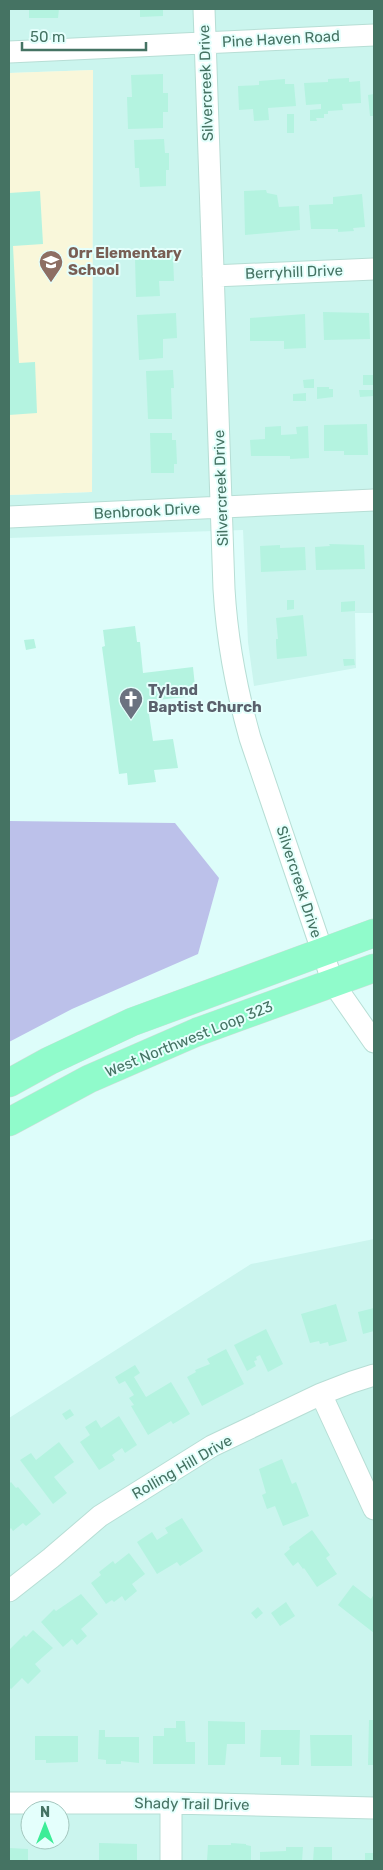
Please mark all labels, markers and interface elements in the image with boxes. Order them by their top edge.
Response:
scale bar [22,20,146,52]
street label: Silvercreek Drive [195,24,217,142]
street label: Pine Haven Road [222,27,340,51]
text: 50 m [30,28,65,46]
place label: Orr Elementary School [68,244,182,279]
school or university icon: Orr Elementary School [38,249,64,283]
street label: Berryhill Drive [245,261,343,283]
street label: Silvercreek Drive [210,429,232,547]
street label: Benbrook Drive [93,499,201,523]
place label: Tyland Baptist Church [148,681,262,716]
church icon: Tyland Baptist Church [118,686,144,720]
street label: Silvercreek Drive [272,824,326,940]
street label: West Northwest Loop 323 [103,997,275,1081]
street label: Rolling Hill Drive [129,1431,235,1503]
street label: Shady Trail Drive [134,1794,250,1814]
north arrow [20,1800,70,1850]
text: N [40,1804,50,1821]

